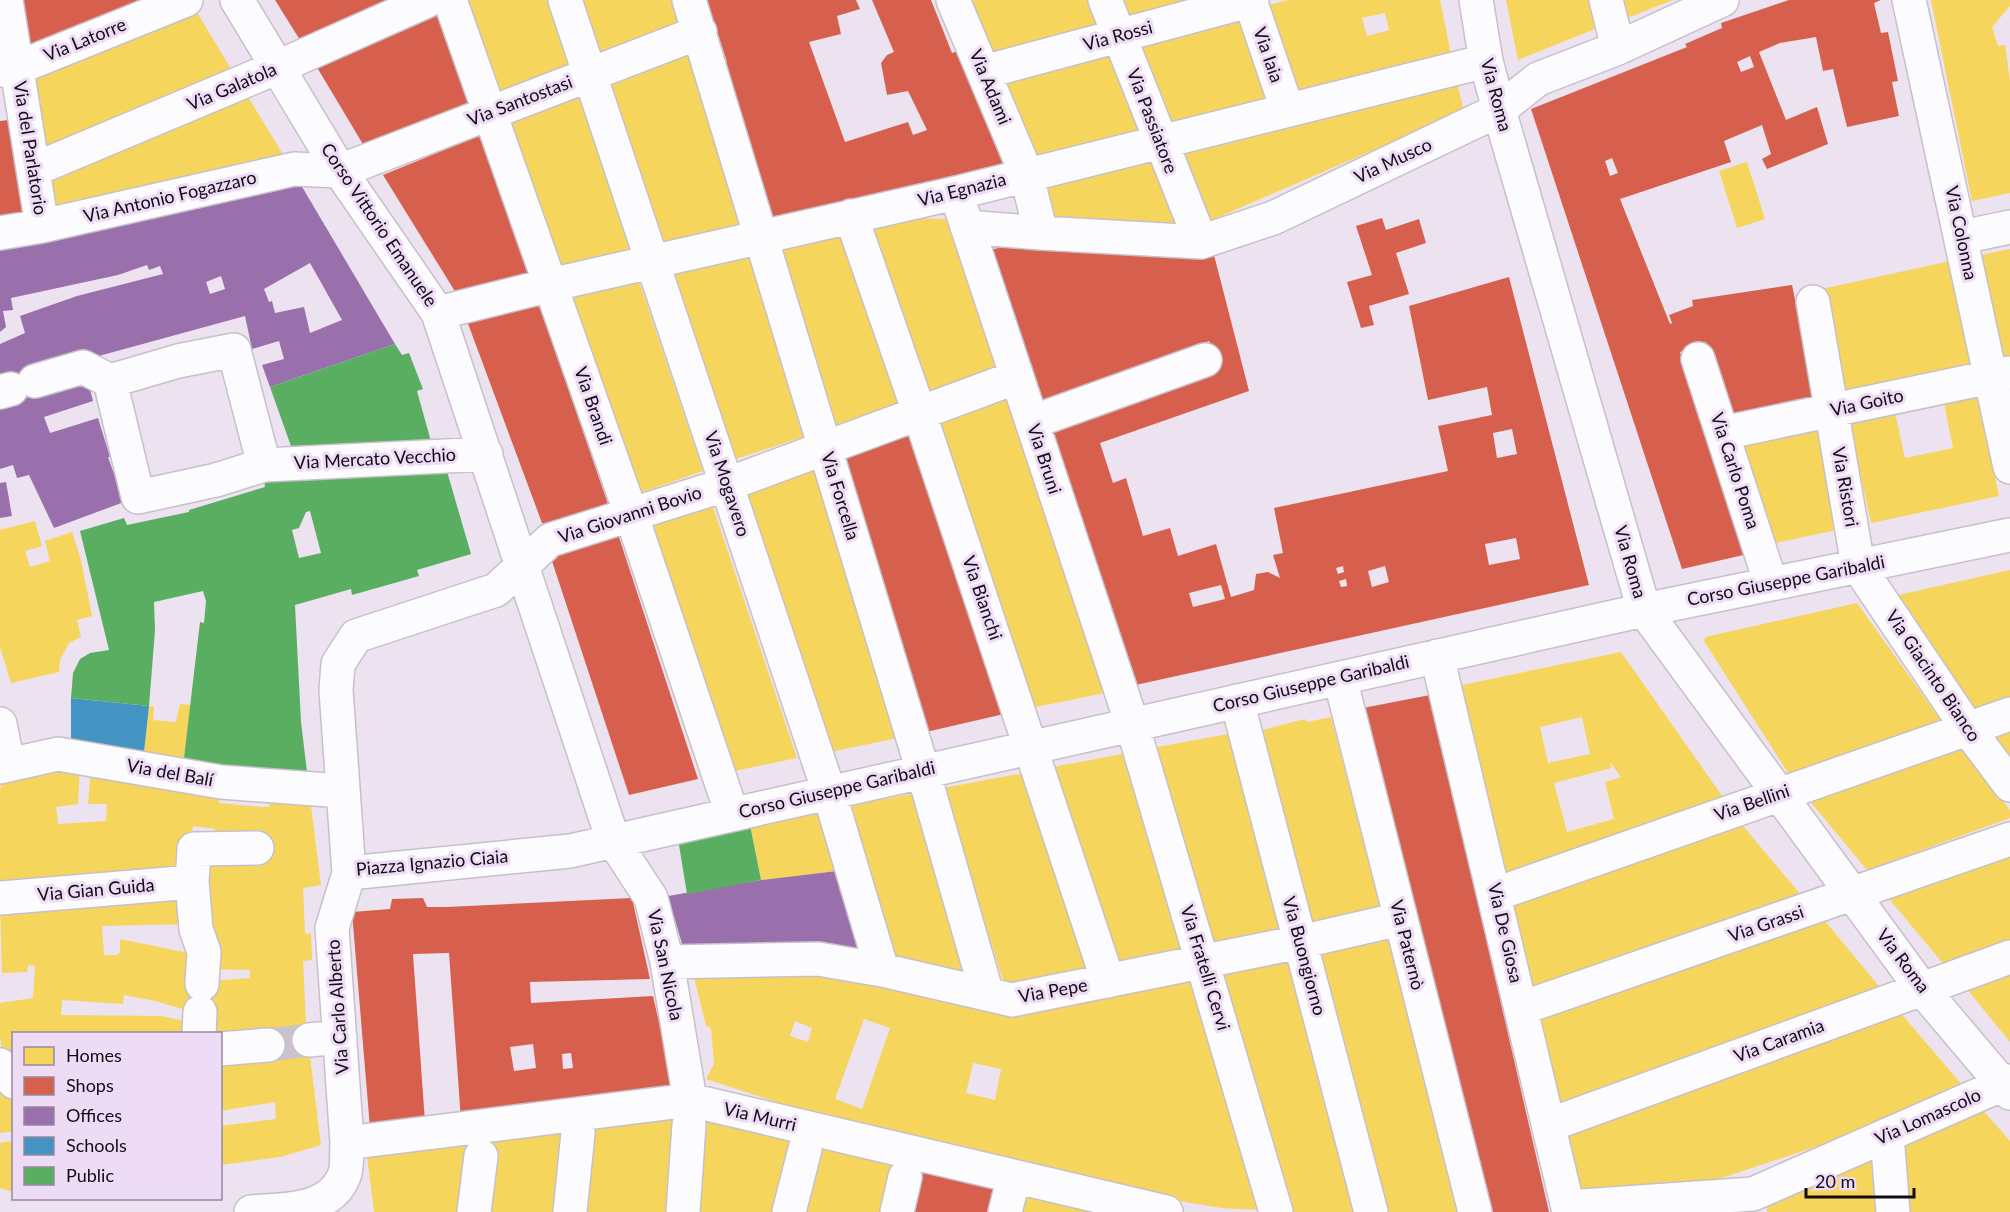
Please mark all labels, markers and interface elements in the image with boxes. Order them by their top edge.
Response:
street label: Via Latorre [40,13,129,66]
street label: Via Rossi [1081,15,1155,55]
street label: Via Iaia [1249,24,1289,85]
street label: Via Adami [965,46,1017,128]
street label: Via Roma [1477,56,1517,134]
street label: Via Galatola [184,57,280,115]
street label: Via Passiatore [1123,65,1183,176]
street label: Via Santostasi [464,70,575,130]
street label: Via del Parlatorio [10,79,52,216]
street label: Via Musco [1350,133,1435,188]
street label: Corso Vittorio Emanuele [317,139,443,310]
street label: Via Antonio Fogazzaro [81,165,258,227]
street label: Via Egnazia [915,167,1008,211]
street label: Via Colonna [1941,184,1983,282]
street label: Via Brandi [570,364,618,448]
street label: Via Goito [1828,384,1905,421]
street label: Via Carlo Poma [1707,410,1765,532]
street label: Via Bruni [1023,421,1067,497]
street label: Via Mogavero [701,428,755,539]
street label: Via Mercato Vecchio [293,443,456,473]
street label: Via Ristori [1828,445,1864,529]
street label: Via Forcella [817,449,865,543]
street label: Via Giovanni Bovio [555,480,704,548]
street label: Via Roma [1610,523,1652,601]
street label: Corso Giuseppe Garibaldi [1685,550,1886,610]
street label: Via Bianchi [958,553,1008,643]
street label: Via Giacinto Bianco [1882,606,1986,745]
street label: Corso Giuseppe Garibaldi [1210,650,1411,716]
street label: Via del Balí [125,754,216,791]
street label: Corso Giuseppe Garibaldi [736,756,937,822]
street label: Via Bellini [1711,779,1792,825]
street label: Piazza Ignazio Ciaia [355,844,509,880]
street label: Via Gian Guida [36,873,155,905]
street label: Via De Giosa [1484,881,1528,985]
street label: Via Buongiorno [1278,894,1331,1018]
street label: Via Paternò [1386,897,1430,992]
street label: Via Grassi [1725,900,1806,946]
street label: Via Fratelli Cervi [1176,903,1235,1033]
street label: Via San Nicola [643,907,688,1022]
street label: Via Roma [1873,924,1935,997]
street label: Via Carlo Alberto [321,939,353,1075]
street label: Via Pepe [1017,973,1089,1007]
street label: Via Caramia [1731,1014,1827,1067]
legend [12,1032,222,1200]
text: Homes [66,1044,122,1066]
text: Shops [66,1074,114,1096]
street label: Via Lomascolo [1871,1083,1984,1149]
street label: Via Murri [722,1097,799,1135]
text: Offices [66,1104,122,1126]
text: Schools [66,1134,127,1156]
scale bar [1806,1161,1914,1199]
text: Public [66,1164,114,1186]
text: 20 m [1815,1170,1855,1192]

